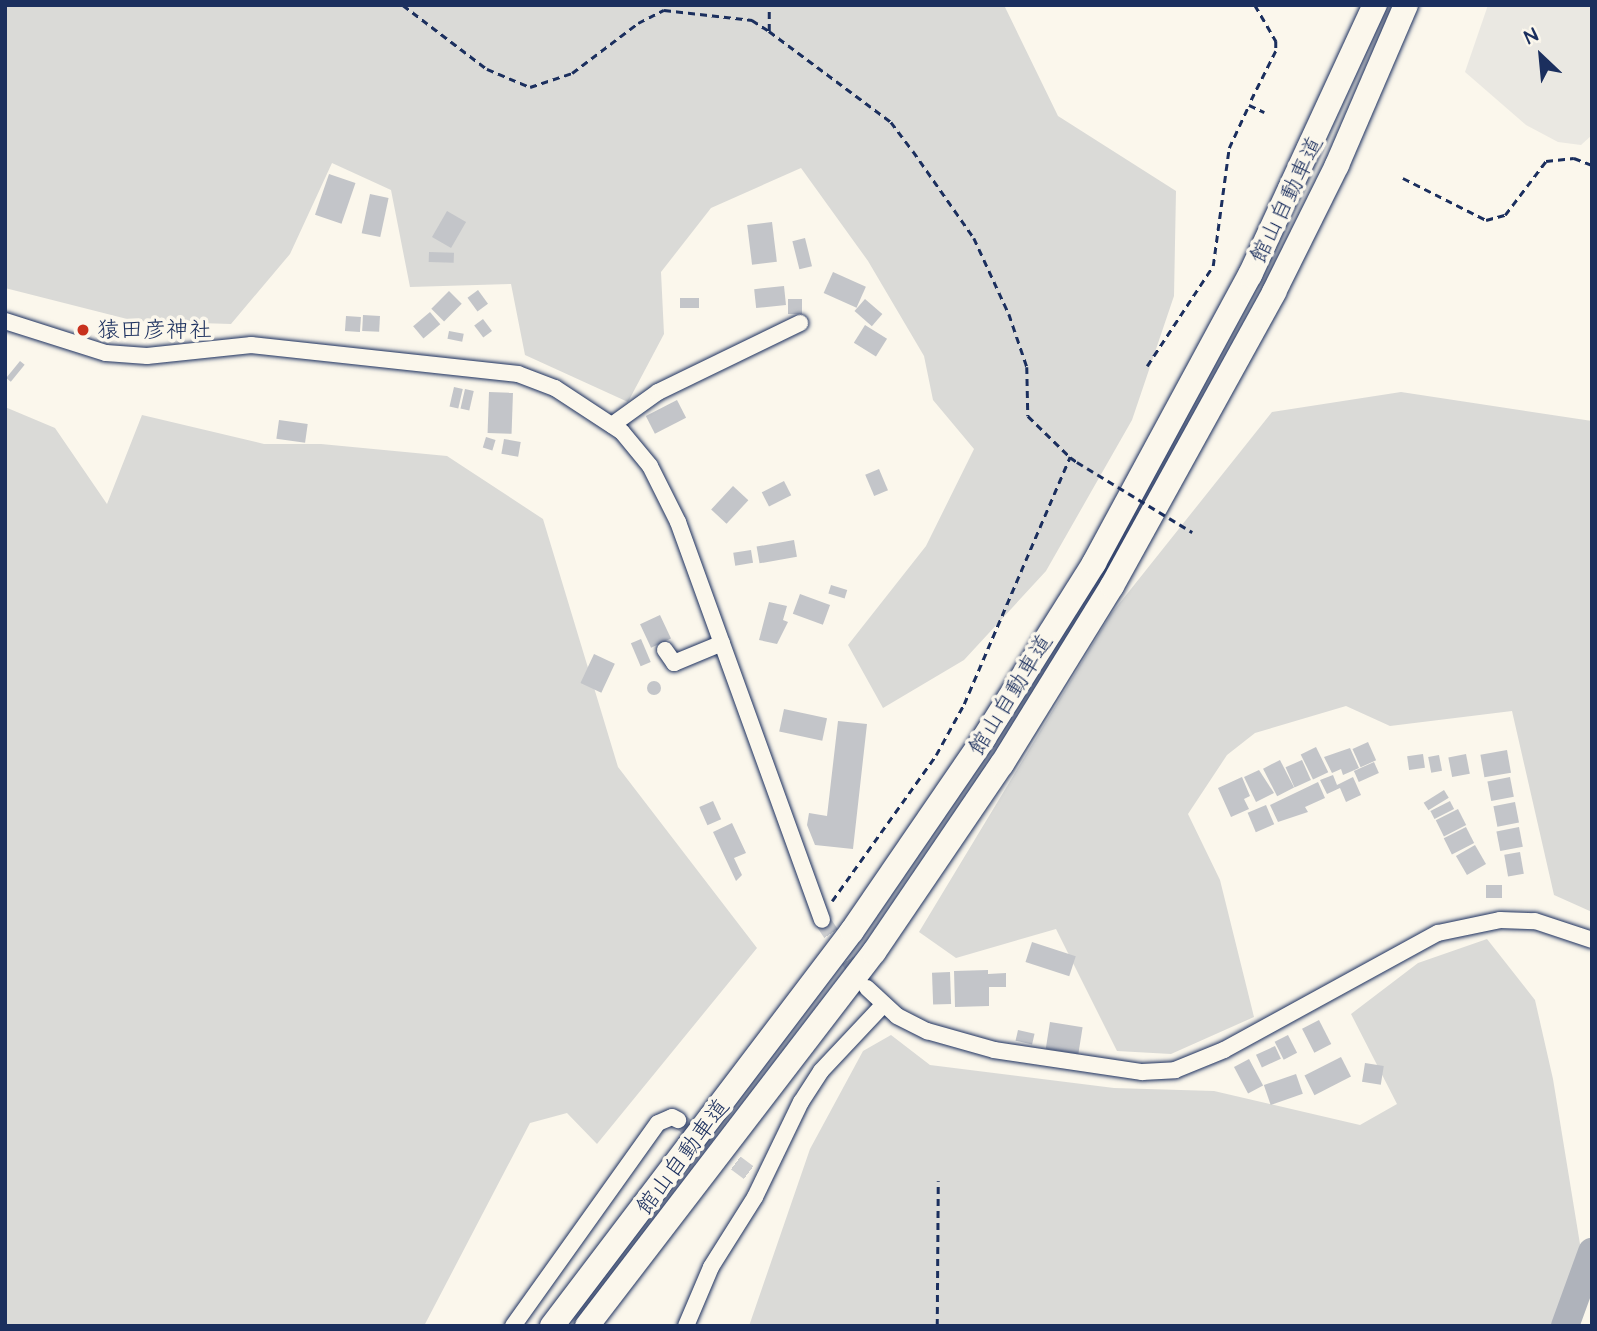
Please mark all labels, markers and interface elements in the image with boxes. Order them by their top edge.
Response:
north arrow [1506,21,1576,91]
text: N [1520,22,1543,51]
street label: 館山自動車道 [1244,132,1330,268]
place label: 猿田彦神社 [97,316,212,344]
marker: 猿田彦神社 [75,322,91,338]
street label: 館山自動車道 [963,629,1059,761]
street label: 館山自動車道 [630,1094,736,1220]

